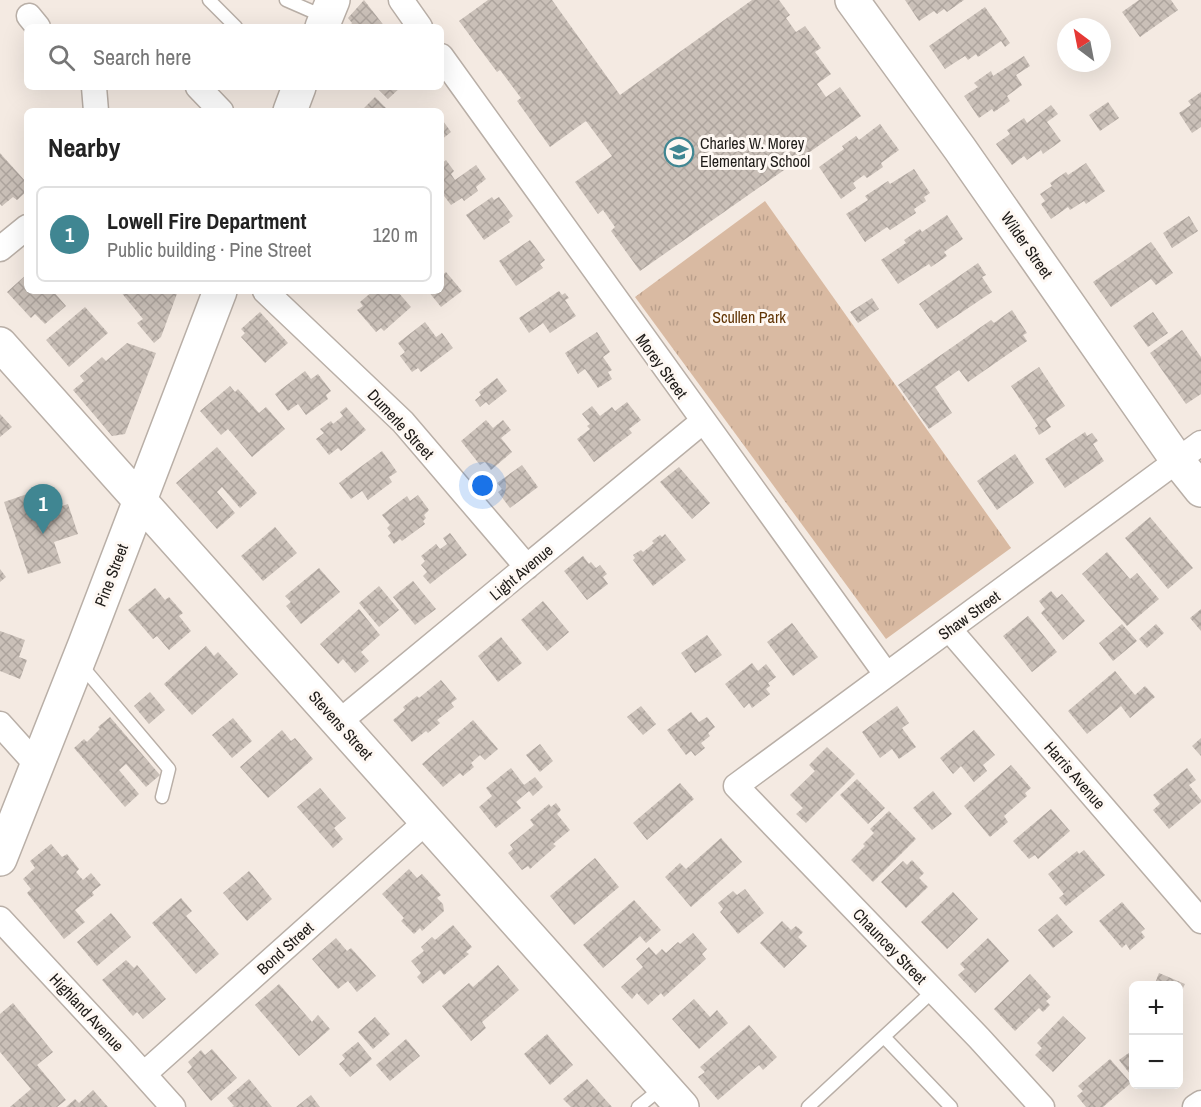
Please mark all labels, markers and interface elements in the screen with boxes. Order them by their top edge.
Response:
north arrow [1057,18,1111,72]
search box [24,24,444,90]
icon: search [45,41,78,74]
text: Search here [93,42,191,72]
text: Nearby [48,130,120,165]
place label: Charles W. Morey Elementary School [700,132,810,172]
school or university icon: Charles W. Morey Elementary School [663,136,695,168]
text: Lowell Fire Department [107,206,307,236]
street label: Wilder Street [996,207,1058,283]
text: 1 [65,221,74,248]
text: 120 m [372,221,418,248]
text: Public building · Pine Street [107,236,311,263]
park label: Scullen Park [712,306,786,328]
street label: Morey Street [631,329,693,403]
street label: Dumerle Street [363,384,439,464]
your location [468,471,497,500]
pin: 1 [24,484,63,534]
street label: Light Avenue [485,539,557,605]
street label: Pine Street [89,540,133,610]
street label: Shaw Street [934,585,1005,645]
street label: Stevens Street [304,686,378,765]
street label: Harris Avenue [1039,736,1111,814]
street label: Chauncey Street [848,903,932,989]
street label: Bond Street [252,916,318,979]
street label: Highland Avenue [45,968,129,1056]
map controls [1129,981,1183,1089]
button: + [1129,981,1183,1035]
button: − [1129,1035,1183,1089]

